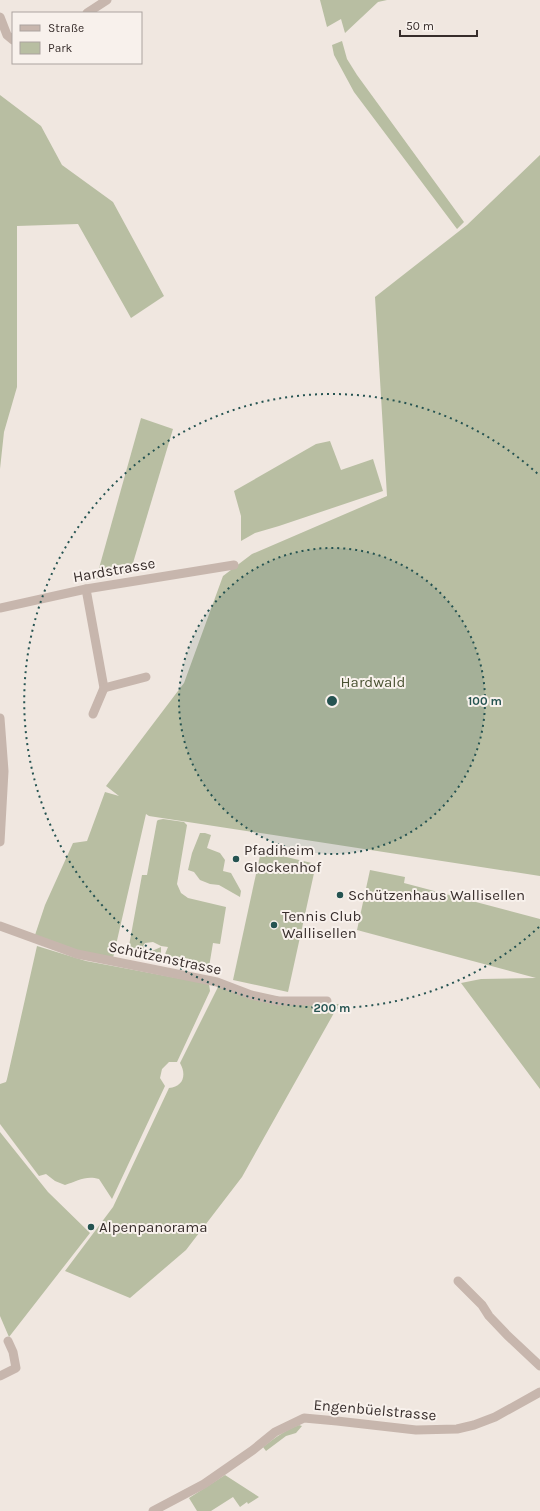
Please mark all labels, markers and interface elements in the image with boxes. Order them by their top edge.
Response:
legend [12,12,142,64]
scale bar [400,12,477,38]
text: 50 m [406,19,434,33]
text: Straße [48,21,84,35]
text: Park [48,41,73,55]
street label: Hardstrasse [71,554,157,586]
park label: Hardwald [341,673,405,691]
centre of rings [325,694,339,708]
text: 100 m [468,694,502,708]
place label: Pfadiheim Glockenhof [244,841,322,876]
marker: Pfadiheim Glockenhof [231,854,241,864]
place label: Schützenhaus Wallisellen [348,886,525,904]
marker: Schützenhaus Wallisellen [335,890,345,900]
place label: Tennis Club Wallisellen [282,907,361,942]
marker: Tennis Club Wallisellen [269,920,279,930]
street label: Schützenstrasse [107,937,223,979]
text: 200 m [314,1001,350,1015]
place label: Alpenpanorama [99,1218,208,1236]
marker: Alpenpanorama [86,1222,96,1232]
street label: Engenbüelstrasse [313,1396,437,1424]

